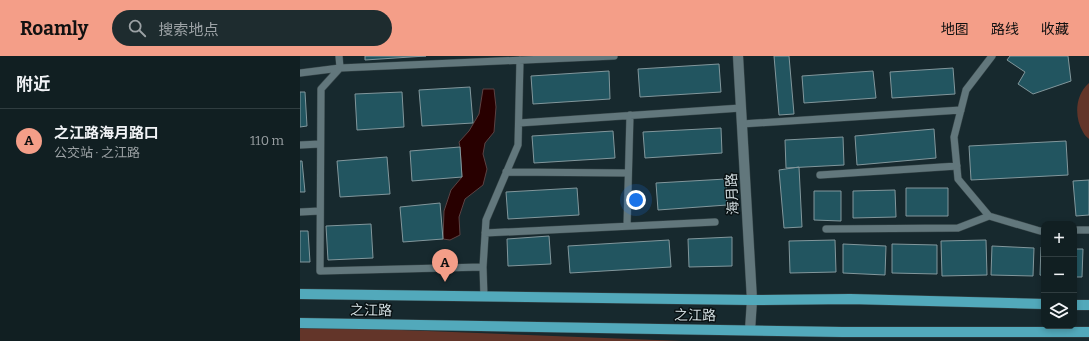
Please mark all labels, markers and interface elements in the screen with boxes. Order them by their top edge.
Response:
search box [112,10,392,46]
text: Roamly [20,17,88,40]
icon: search [126,17,148,39]
text: 搜索地点 [158,21,218,39]
text: 地图 [941,21,969,38]
text: 路线 [991,21,1019,38]
text: 收藏 [1041,21,1069,38]
text: 附近 [16,74,50,95]
text: 之江路海月路口 [54,124,159,142]
text: A [24,133,34,148]
text: 110 m [250,133,284,148]
text: 公交站 · 之江路 [54,145,140,160]
street label: 海月路 [723,173,742,215]
your location [626,190,646,210]
map controls [1041,221,1077,329]
button: + [1041,221,1077,257]
pin: A [432,249,458,282]
button: − [1041,257,1077,293]
button: layers [1041,293,1077,329]
street label: 之江路 [350,302,392,319]
street label: 之江路 [674,307,716,324]

